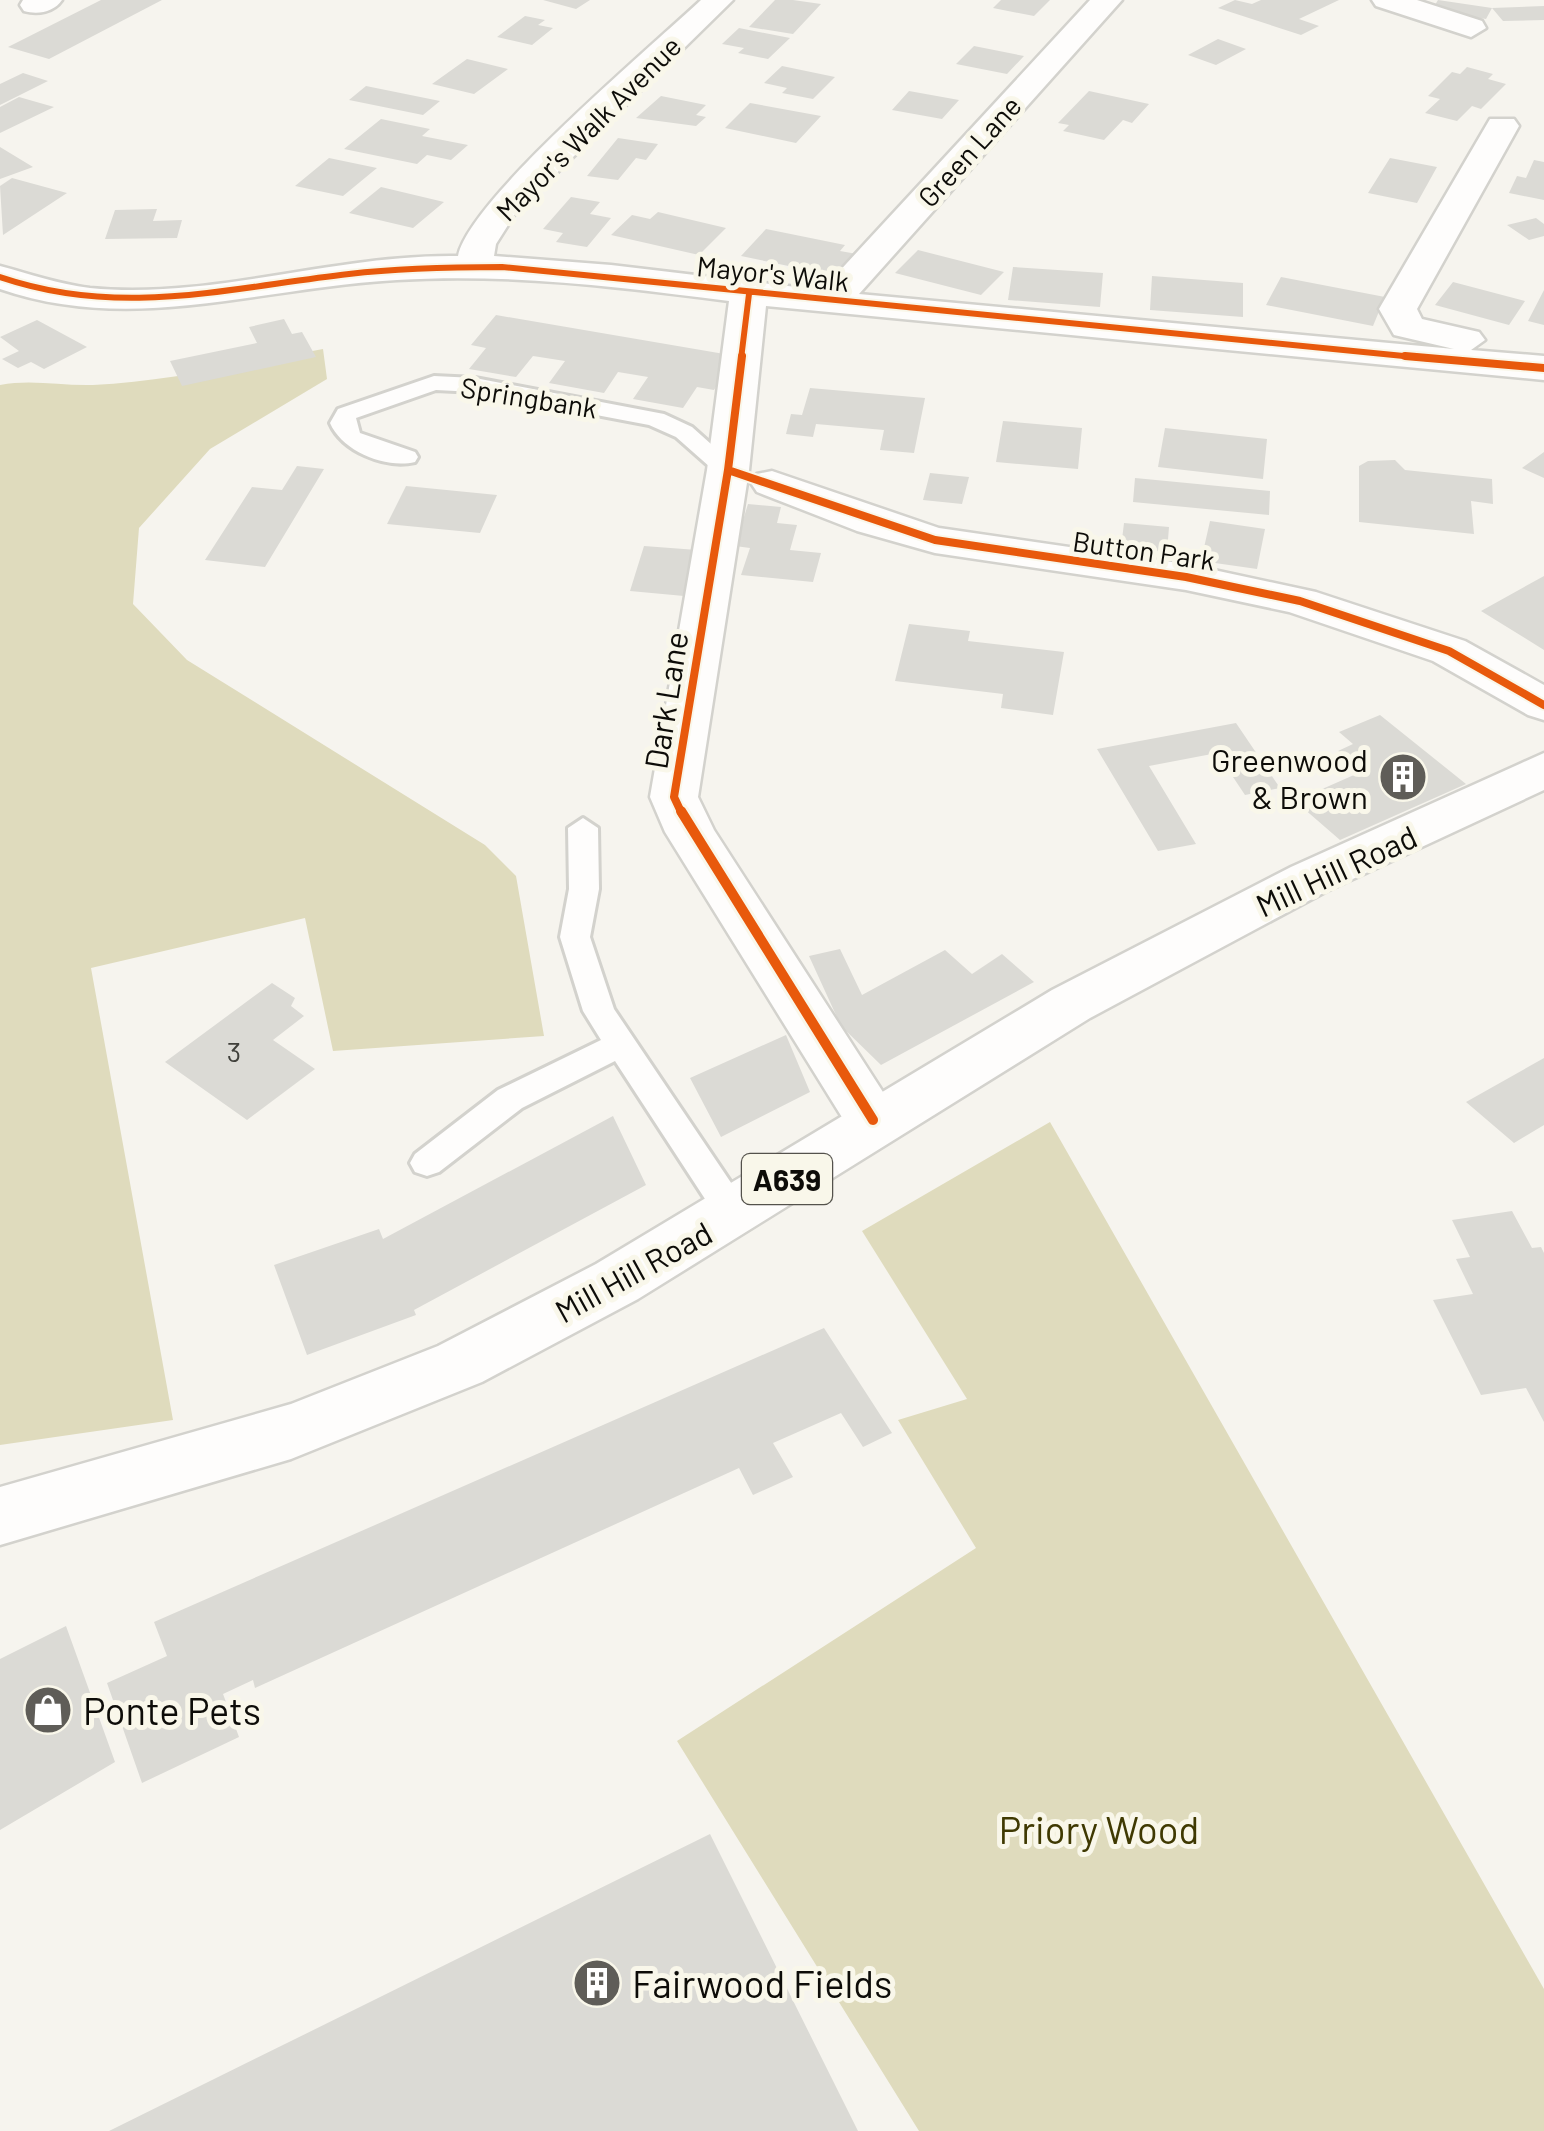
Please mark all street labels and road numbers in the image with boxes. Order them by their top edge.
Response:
street label: Mayor's Walk Avenue [488,28,688,228]
street label: Green Lane [910,88,1028,214]
street label: Mayor's Walk [695,248,851,298]
street label: Springbank [458,369,600,425]
street label: Button Park [1071,523,1217,577]
street label: Dark Lane [635,629,695,771]
street label: Mill Hill Road [1250,816,1422,924]
road number: A639 [742,1154,832,1204]
street label: Mill Hill Road [548,1212,718,1330]

